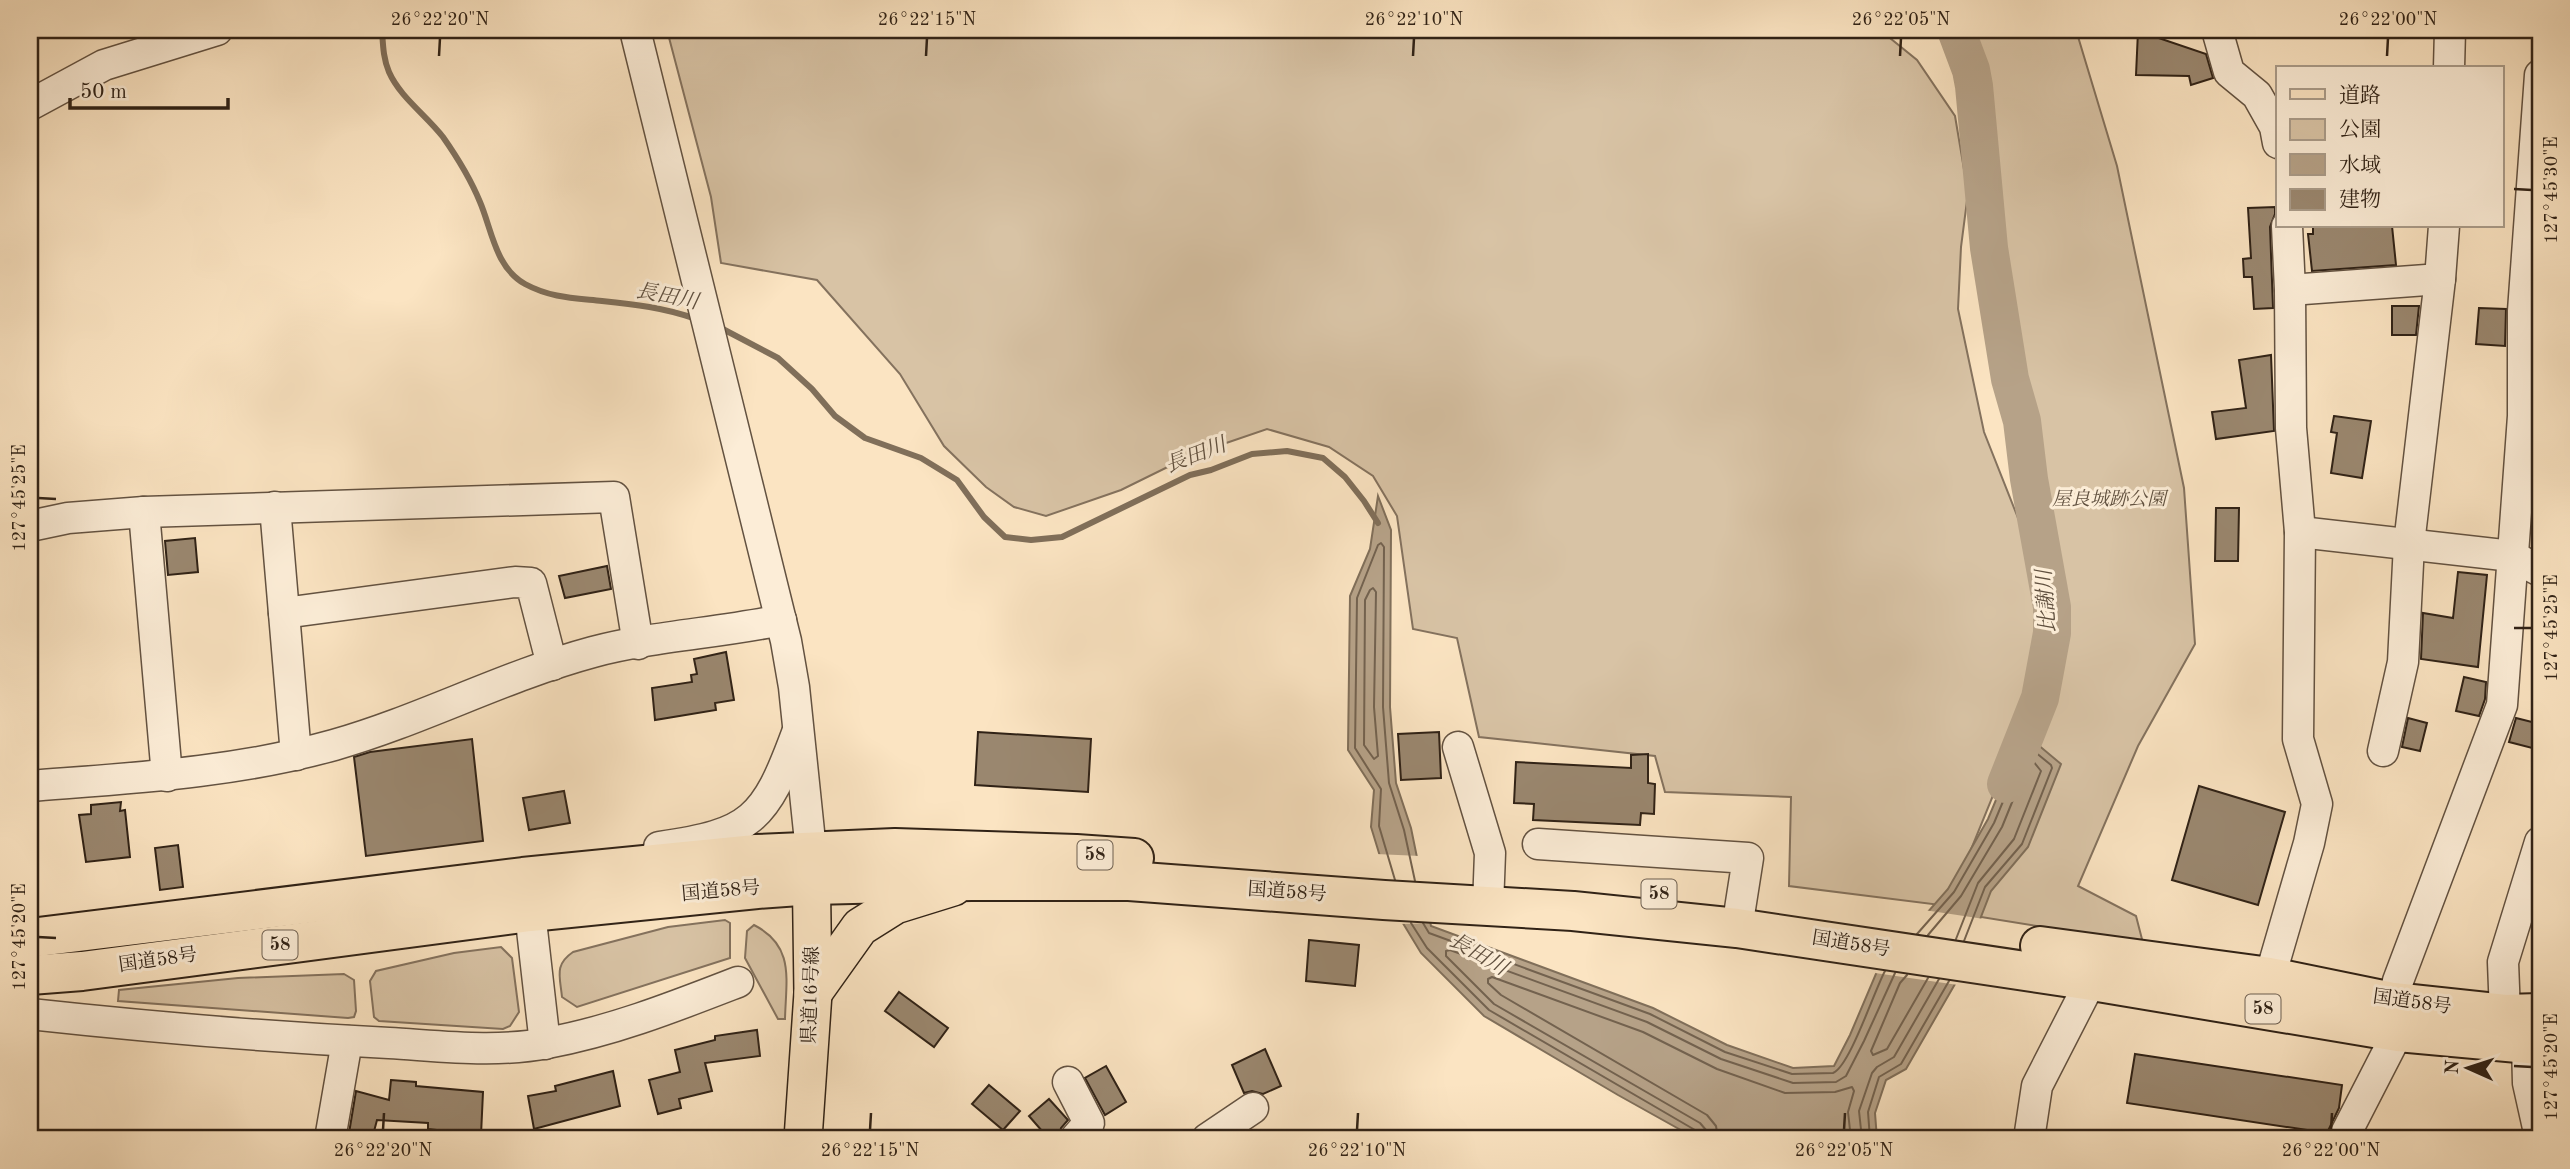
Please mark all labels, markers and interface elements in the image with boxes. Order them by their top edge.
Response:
text: 26°22'20"N [391,11,489,29]
text: 26°22'15"N [878,11,976,29]
text: 26°22'10"N [1365,11,1463,29]
text: 26°22'05"N [1852,11,1950,29]
text: 26°22'00"N [2339,11,2437,29]
scale bar [70,66,228,110]
legend [2276,66,2504,228]
text: 50 m [80,82,127,103]
text: 道路 [2339,84,2381,107]
text: 公園 [2339,118,2381,141]
text: 127°45'30"E [2543,136,2561,244]
text: 水域 [2339,154,2381,177]
text: 建物 [2339,188,2381,211]
water label: 長田川 [634,279,702,314]
water label: 長田川 [1162,432,1231,477]
text: 127°45'25"E [11,444,29,552]
park label: 屋良城跡公園 [2052,489,2169,510]
water label: 比謝川 [2032,567,2060,633]
text: 127°45'25"E [2543,574,2561,682]
road number: 58 [1078,840,1112,870]
street label: 国道58号 [681,877,761,905]
street label: 国道58号 [1247,879,1327,905]
road number: 58 [1642,880,1676,908]
text: 127°45'20"E [11,883,29,991]
street label: 国道58号 [1810,927,1892,961]
water label: 長田川 [1445,928,1513,981]
road number: 58 [262,930,298,960]
street label: 国道58号 [117,944,198,976]
street label: 県道16号線 [799,946,823,1044]
street label: 国道58号 [2372,986,2453,1018]
road number: 58 [2246,994,2280,1024]
text: 127°45'20"E [2543,1013,2561,1121]
north arrow [2434,1032,2504,1102]
text: N [2444,1059,2463,1075]
text: 26°22'20"N [334,1142,432,1160]
text: 26°22'15"N [821,1142,919,1160]
text: 26°22'10"N [1308,1142,1406,1160]
text: 26°22'05"N [1795,1142,1893,1160]
text: 26°22'00"N [2282,1142,2380,1160]

